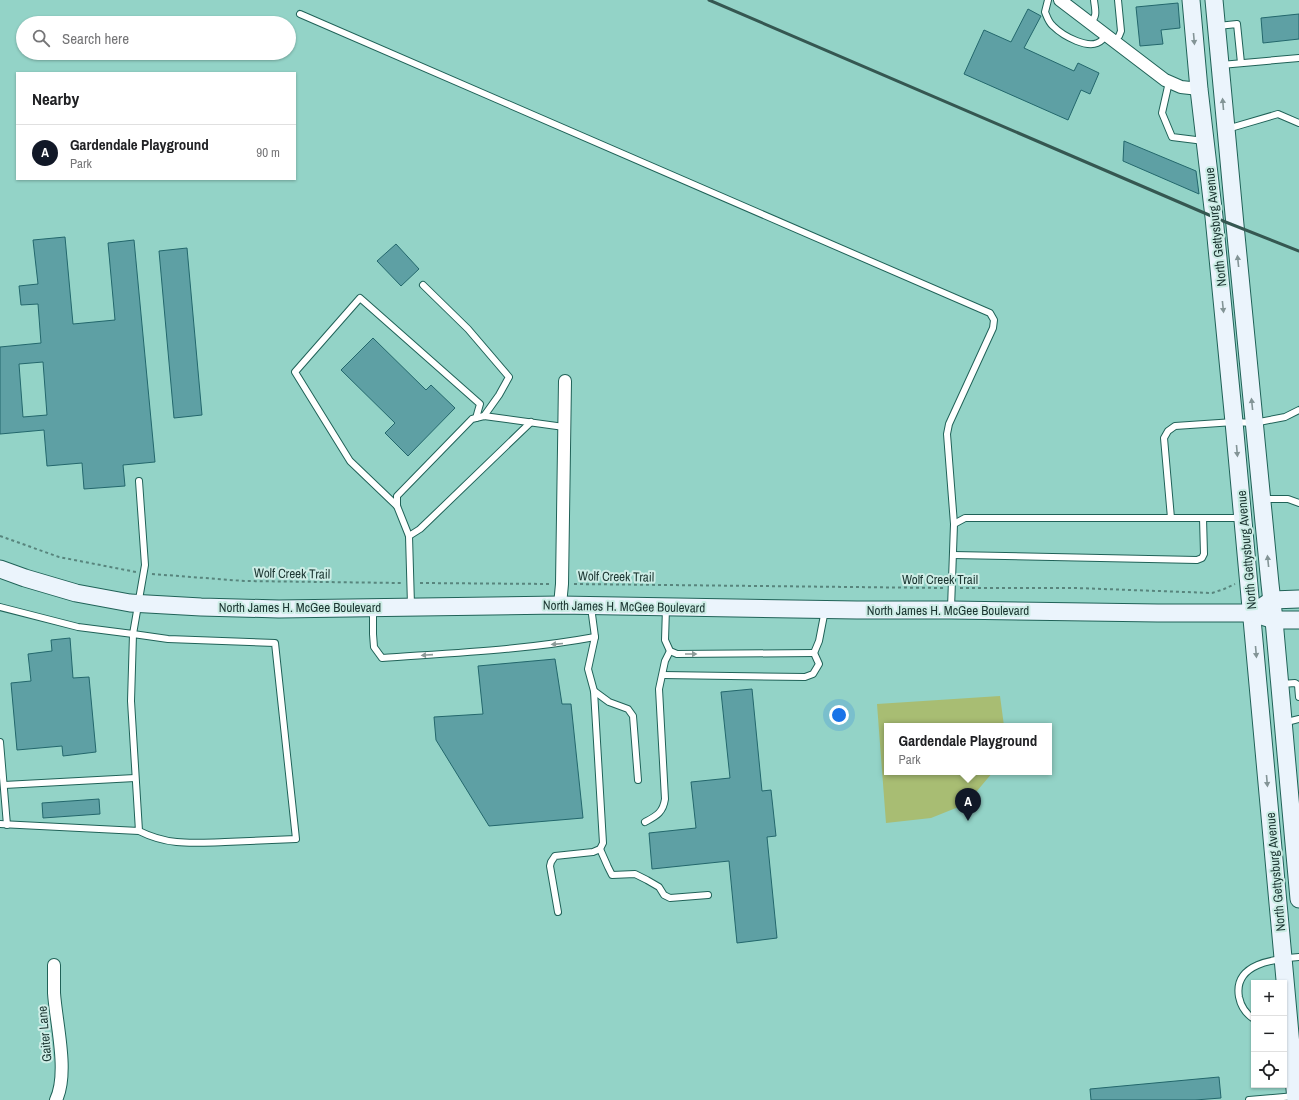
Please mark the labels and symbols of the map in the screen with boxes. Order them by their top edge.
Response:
one-way arrow [1191,33,1198,45]
one-way arrow [1220,98,1227,110]
street label: North Gettysburg Avenue [1201,167,1230,287]
one-way arrow [1235,255,1241,267]
one-way arrow [1220,301,1226,313]
one-way arrow [1249,398,1256,410]
one-way arrow [1234,445,1240,457]
street label: North Gettysburg Avenue [1233,490,1260,610]
one-way arrow [1264,555,1271,567]
street label: Wolf Creek Trail [254,564,330,583]
street label: Wolf Creek Trail [578,567,654,586]
street label: Wolf Creek Trail [902,571,978,588]
street label: North James H. McGee Boulevard [543,597,705,616]
street label: North James H. McGee Boulevard [219,599,381,616]
street label: North James H. McGee Boulevard [867,602,1029,619]
one-way arrow [551,640,563,647]
one-way arrow [1252,646,1259,658]
one-way arrow [685,650,697,657]
one-way arrow [421,652,433,659]
your location [829,705,849,725]
one-way arrow [1264,775,1270,787]
pin: A [955,788,981,821]
street label: North Gettysburg Avenue [1262,812,1289,932]
street label: Gaiter Lane [34,1005,55,1063]

